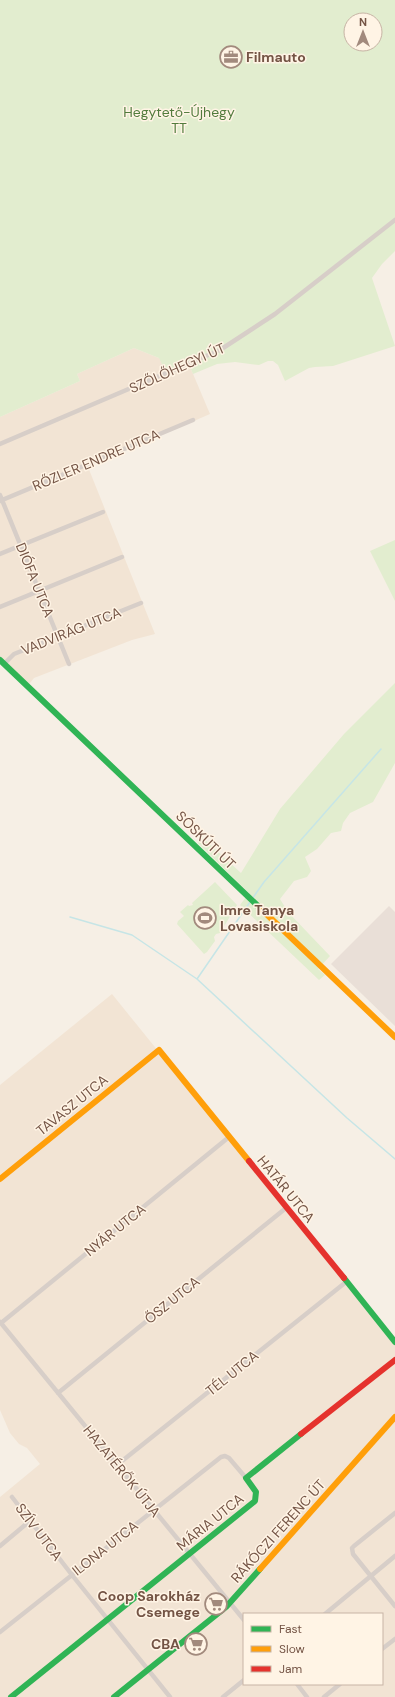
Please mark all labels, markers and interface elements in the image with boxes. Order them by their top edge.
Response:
north arrow [343,12,383,52]
text: N [359,15,367,29]
office icon: Filmauto [218,44,244,70]
place label: Filmauto [246,48,306,66]
park label: Hegytető-Újhegy TT [123,103,235,137]
street label: SZŐLŐHEGYI ÚT [126,339,228,397]
street label: RŐZLER ENDRE UTCA [30,425,162,495]
street label: DIÓFA UTCA [12,540,58,620]
street label: VADVIRÁG UTCA [18,603,124,659]
street label: SÓSKÚTI ÚT [172,807,240,873]
place label: Imre Tanya Lovasiskola [220,901,298,935]
sports icon: Imre Tanya Lovasiskola [192,905,218,931]
street label: TAVASZ UTCA [33,1071,111,1139]
street label: HATÁR UTCA [253,1152,319,1226]
street label: NYÁR UTCA [81,1200,149,1260]
street label: ŐSZ UTCA [141,1272,203,1328]
street label: TÉL UTCA [202,1346,262,1400]
street label: HAZATÉRŐK ÚTJA [79,1421,165,1521]
street label: RÁKÓCZI FERENC ÚT [227,1476,329,1586]
street label: MÁRIA UTCA [173,1489,247,1555]
street label: SZÍV UTCA [11,1500,67,1564]
street label: ILONA UTCA [68,1517,142,1579]
place label: Coop Sarokház Csemege [98,1587,200,1621]
supermarket icon: Coop Sarokház Csemege [203,1591,229,1617]
legend [243,1613,383,1685]
text: Fast [279,1621,302,1637]
supermarket icon: CBA [183,1631,209,1657]
place label: CBA [151,1635,180,1653]
text: Slow [279,1641,305,1657]
text: Jam [279,1661,302,1677]

